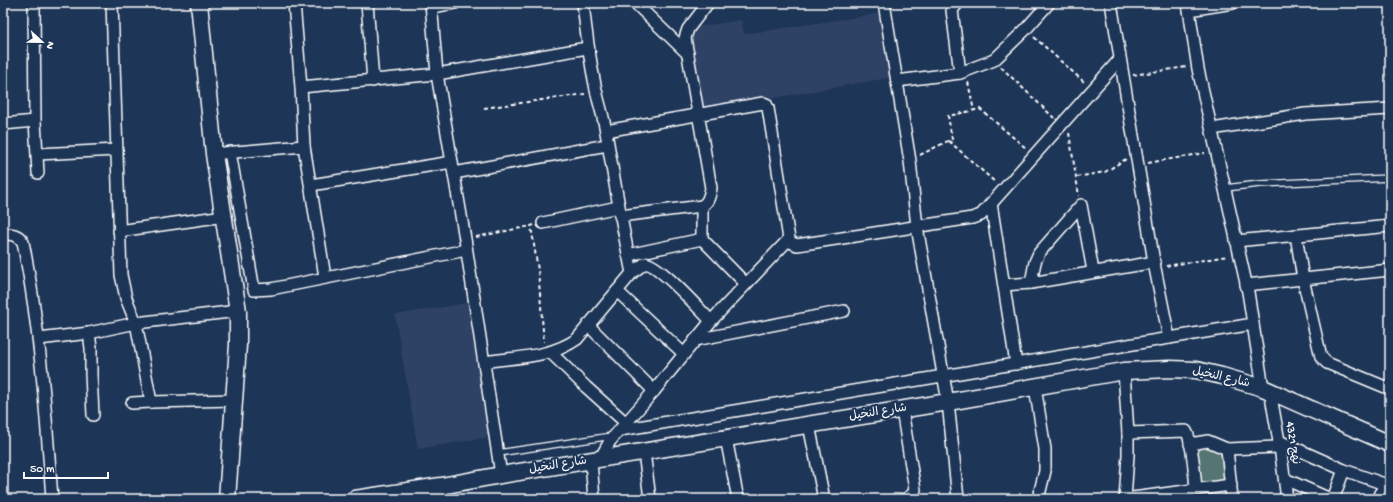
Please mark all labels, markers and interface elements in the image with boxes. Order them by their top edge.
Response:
north arrow [22,22,62,62]
text: N [43,39,56,51]
street label: شارع النخيل [1191,364,1251,391]
street label: شارع النخيل [848,401,908,424]
street label: نهج 4321 [1282,421,1302,465]
scale bar [24,454,108,480]
street label: شارع النخيل [528,454,588,477]
text: 50 m [30,463,55,477]

